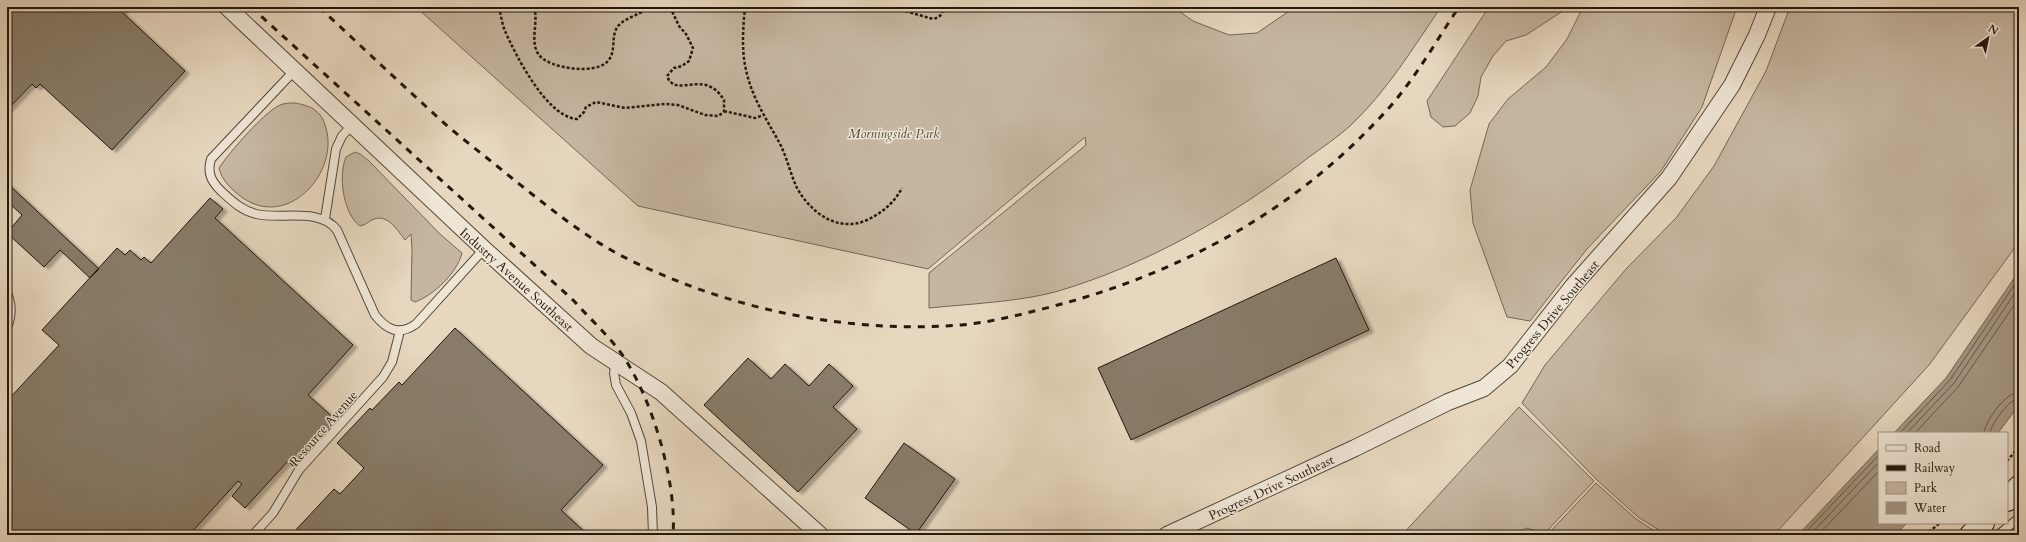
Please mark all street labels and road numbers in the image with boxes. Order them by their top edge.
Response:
street label: Industry Avenue Southeast [456,224,577,336]
street label: Progress Drive Southeast [1502,257,1604,373]
street label: Resource Avenue [286,387,362,471]
street label: Progress Drive Southeast [1206,451,1337,525]

